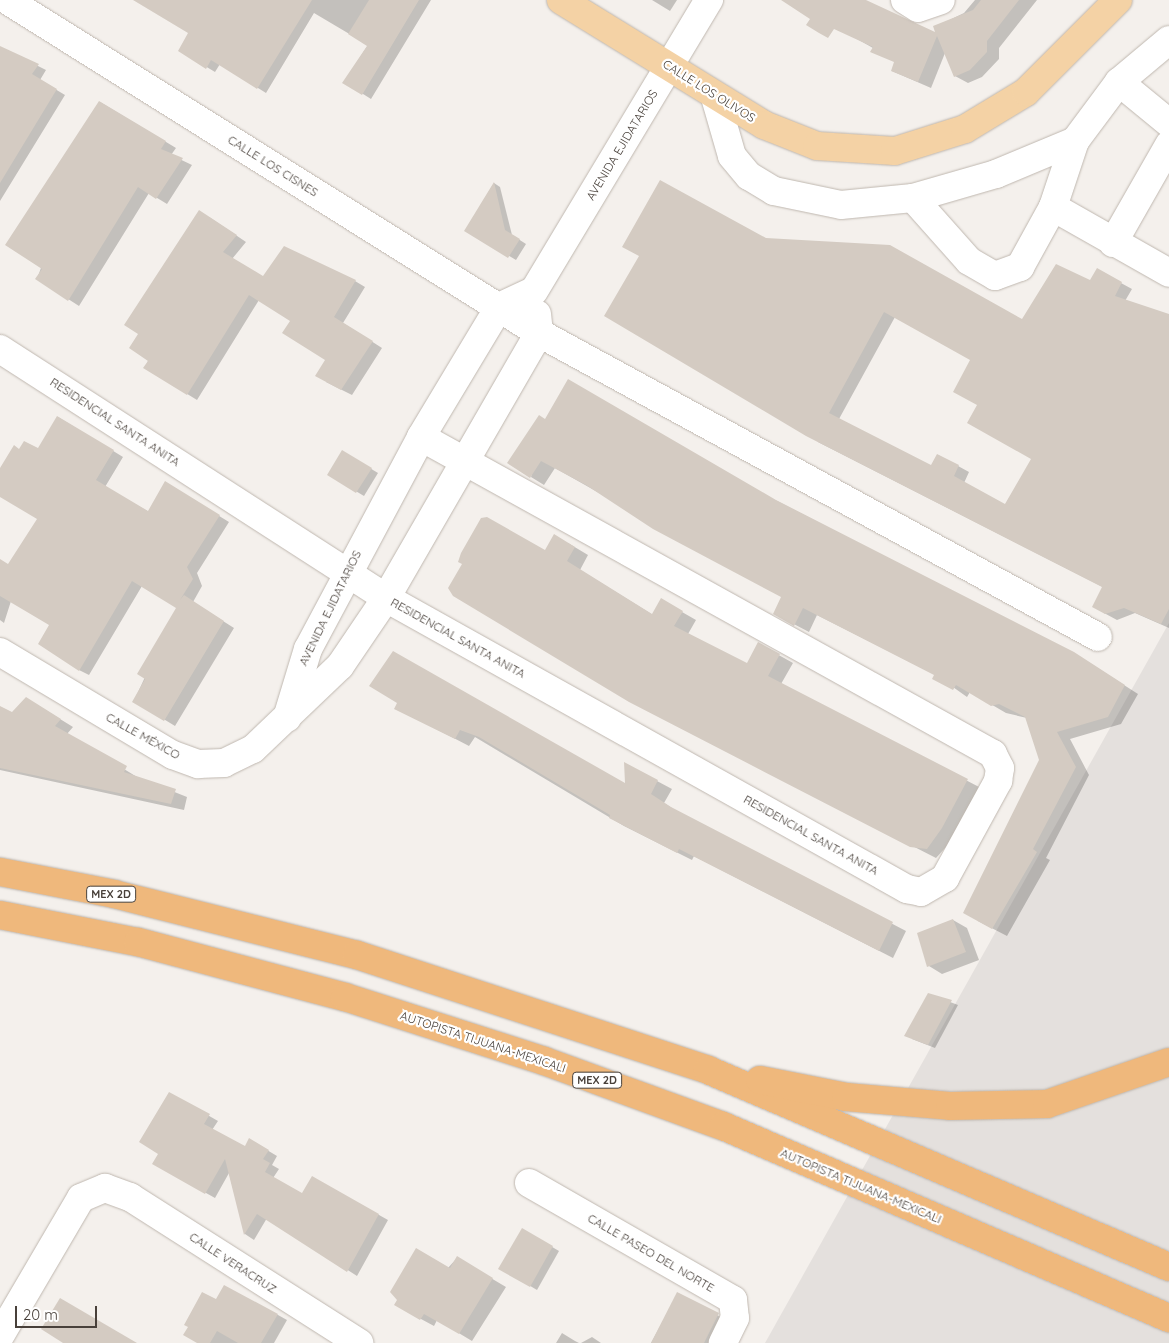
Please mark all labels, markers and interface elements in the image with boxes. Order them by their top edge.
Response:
street label: CALLE LOS OLIVOS [660,57,758,125]
street label: AVENIDA EJIDATARIOS [583,87,661,203]
street label: CALLE LOS CISNES [225,132,321,200]
street label: RESIDENCIAL SANTA ANITA [47,375,183,469]
street label: AVENIDA EJIDATARIOS [296,548,364,668]
street label: RESIDENCIAL SANTA ANITA [388,595,528,681]
street label: CALLE MÉXICO [103,710,183,762]
street label: RESIDENCIAL SANTA ANITA [741,792,881,878]
road number: MEX 2D [86,886,136,902]
street label: AUTOPISTA TIJUANA-MEXICALI [398,1008,568,1076]
road number: MEX 2D [572,1072,622,1088]
street label: AUTOPISTA TIJUANA-MEXICALI [778,1145,944,1227]
street label: CALLE PASEO DEL NORTE [585,1211,717,1295]
street label: CALLE VERACRUZ [187,1229,279,1297]
scale bar [18,1296,100,1328]
text: 20 m [23,1305,58,1324]

